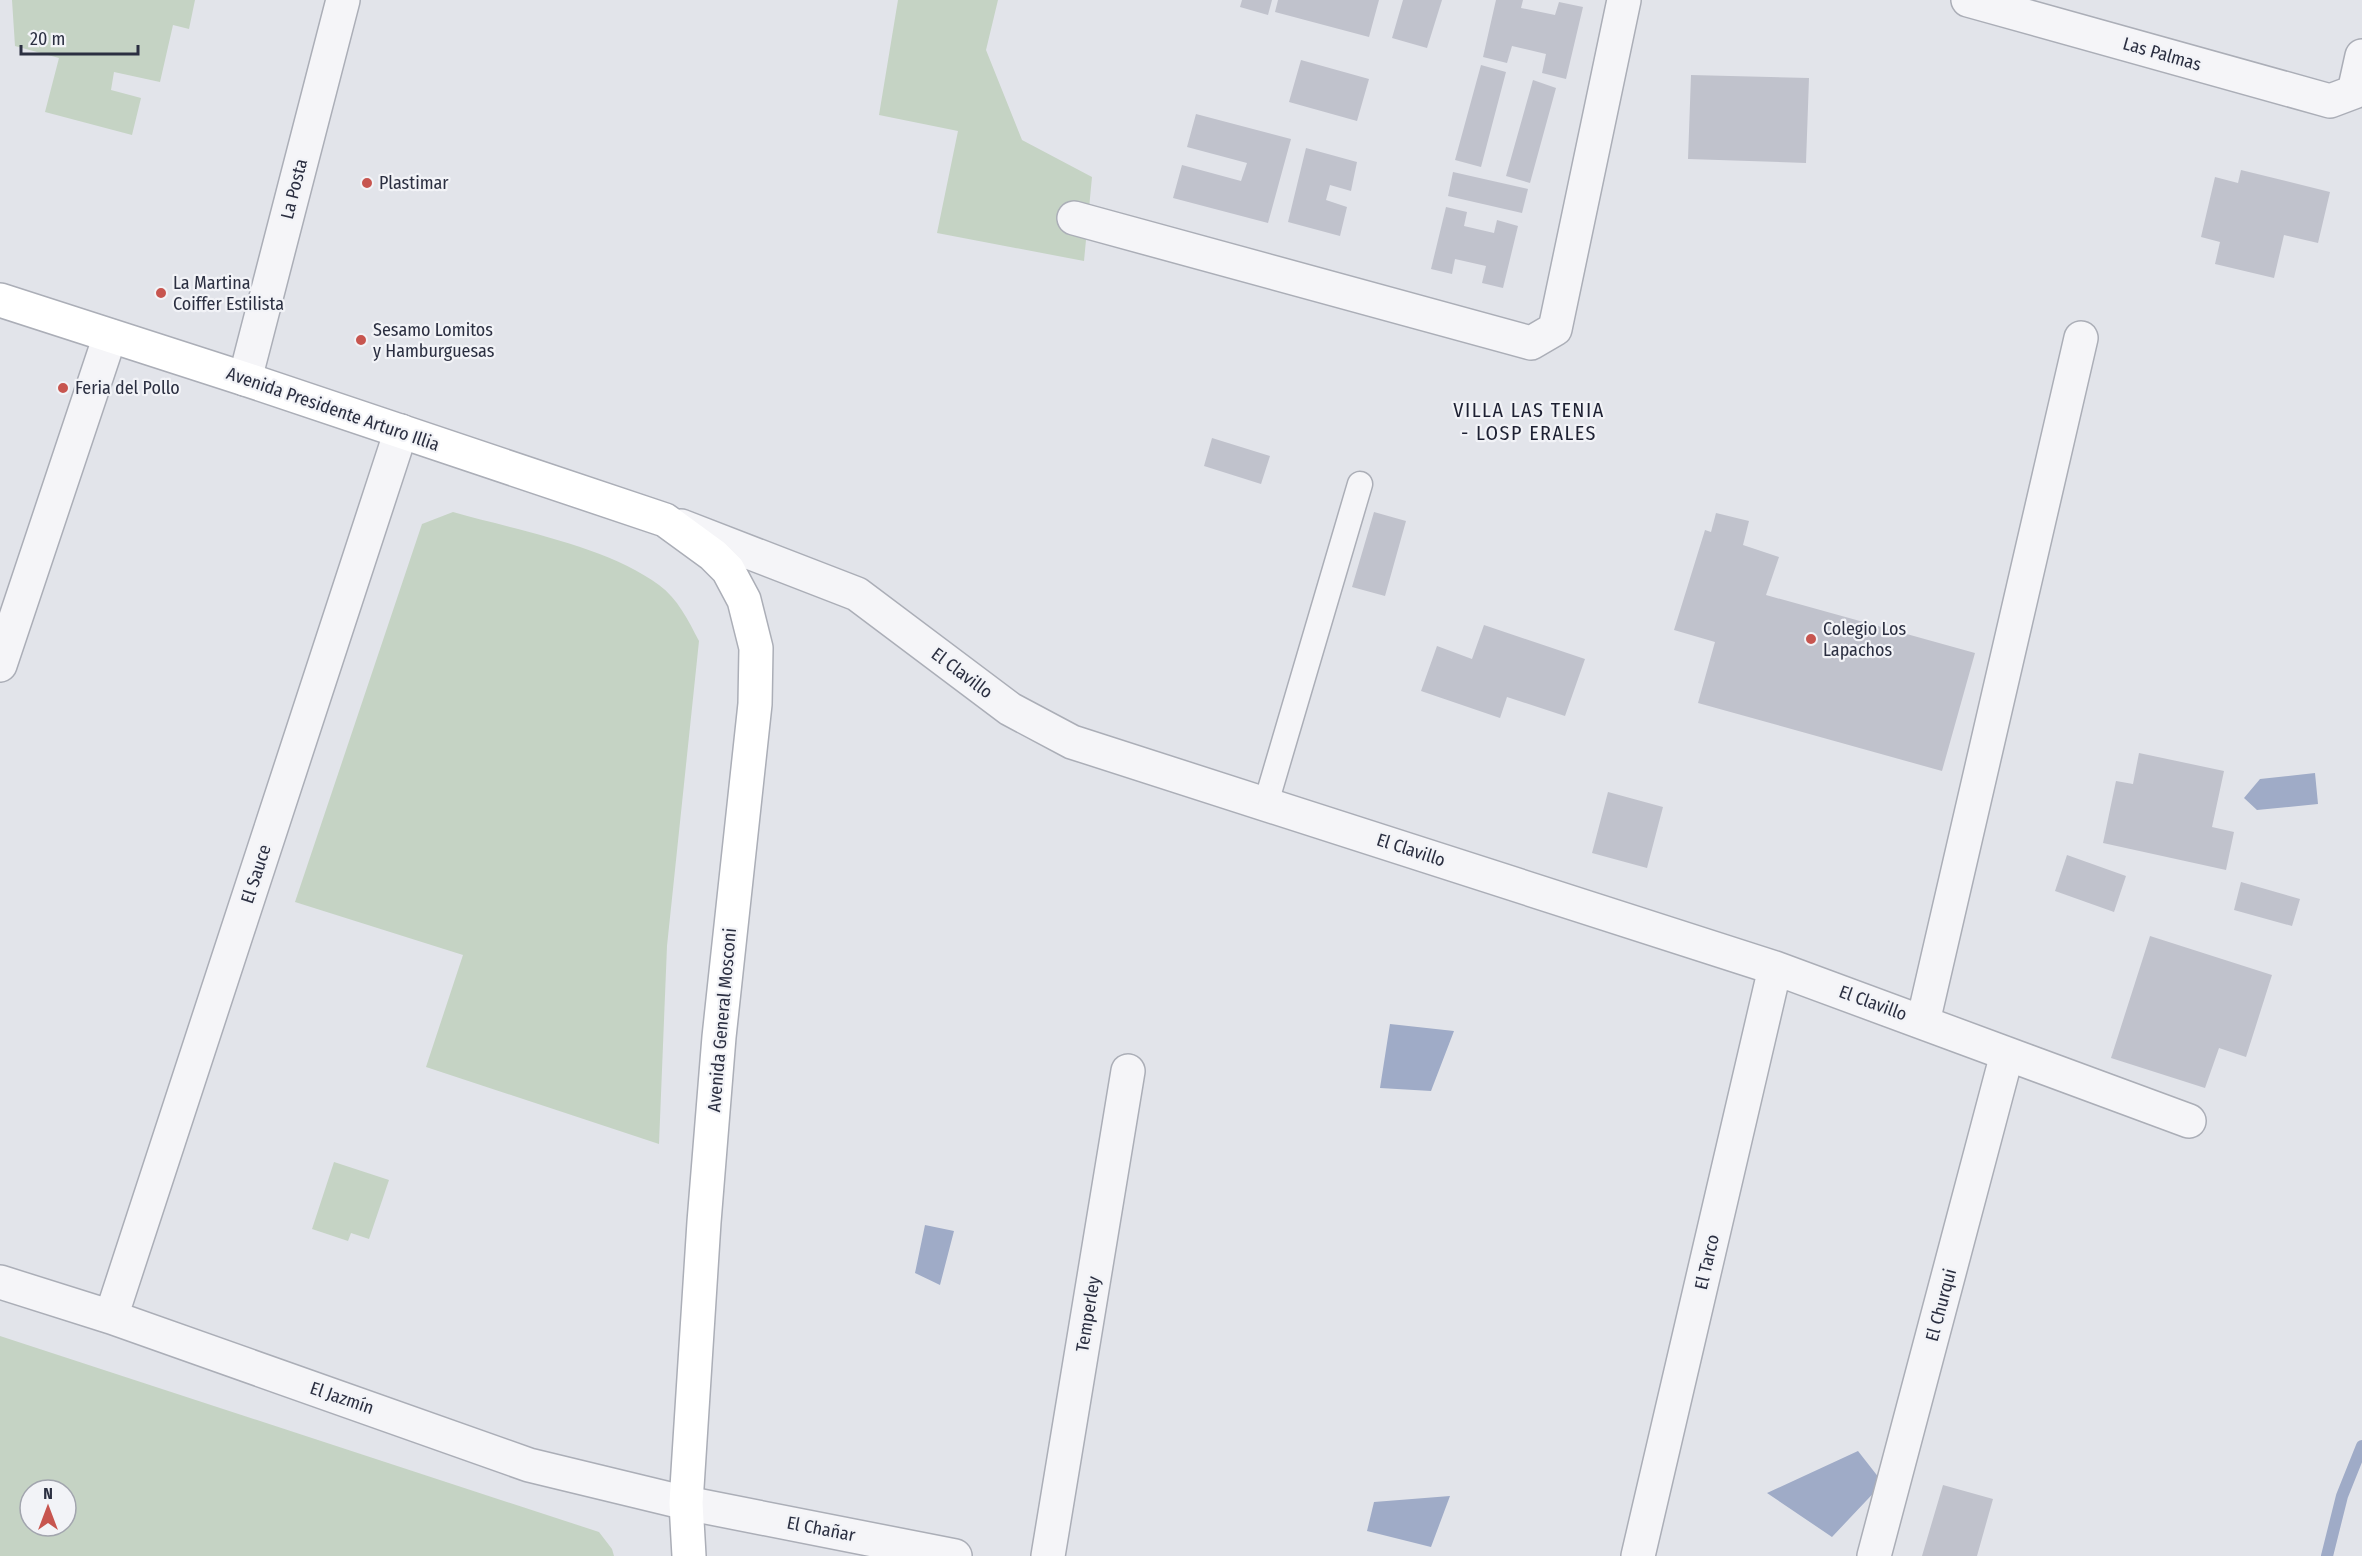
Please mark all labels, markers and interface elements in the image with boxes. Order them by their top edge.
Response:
scale bar [21,18,138,56]
text: 20 m [30,28,65,50]
street label: Las Palmas [2120,32,2204,76]
street label: La Posta [276,156,312,222]
place label: Plastimar [379,172,449,194]
marker: Plastimar [360,176,374,190]
place label: La Martina Coiffer Estilista [173,272,284,315]
marker: La Martina Coiffer Estilista [154,286,168,300]
place label: Sesamo Lomitos y Hamburguesas [373,319,495,362]
marker: Sesamo Lomitos y Hamburguesas [354,333,368,347]
street label: Avenida Presidente Arturo Illia [224,362,443,456]
place label: Feria del Pollo [75,377,180,399]
marker: Feria del Pollo [56,381,70,395]
district label: VILLA LAS TENIA - LOSP ERALES [1453,398,1605,445]
place label: Colegio Los Lapachos [1823,618,1907,661]
marker: Colegio Los Lapachos [1804,632,1818,646]
street label: El Clavillo [927,643,997,703]
street label: El Clavillo [1374,829,1448,871]
street label: El Sauce [236,842,276,906]
street label: Avenida General Mosconi [703,927,741,1113]
street label: El Clavillo [1836,981,1910,1025]
street label: El Tarco [1690,1232,1724,1292]
street label: El Churqui [1921,1266,1961,1344]
street label: Temperley [1071,1275,1105,1353]
street label: El Jazmín [307,1377,377,1419]
north arrow [18,1478,78,1538]
text: N [43,1484,53,1503]
street label: El Chañar [785,1512,858,1547]

